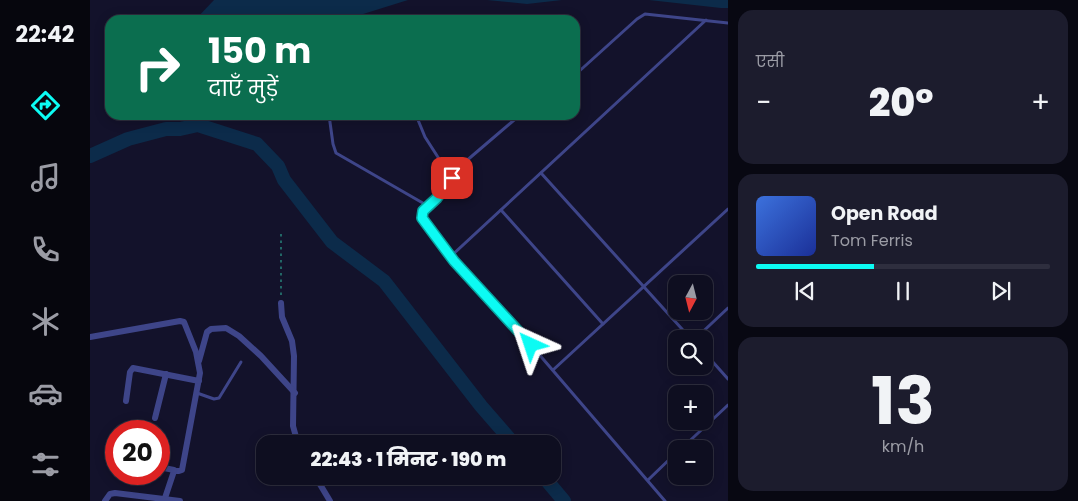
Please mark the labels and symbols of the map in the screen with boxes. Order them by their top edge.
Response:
pin [431,157,473,199]
north arrow [668,275,712,320]
position arrow [504,318,556,370]
speed limit sign: 20 [105,420,170,485]

